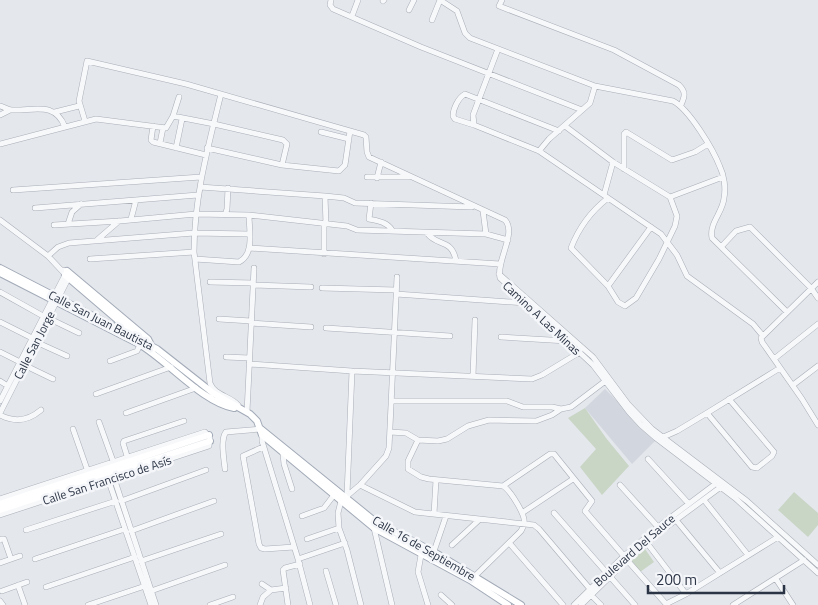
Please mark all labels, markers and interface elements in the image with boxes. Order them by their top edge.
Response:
street label: Camino A Las Minas [499,277,586,360]
street label: Calle San Juan Bautista [45,285,157,355]
street label: Calle San Jorge [9,308,59,382]
street label: Calle San Francisco de Asís [40,450,174,510]
street label: Boulevard Del Sauce [589,509,679,591]
street label: Calle 16 de Septiembre [369,511,479,585]
scale bar [648,562,784,594]
text: 200 m [656,568,697,591]

